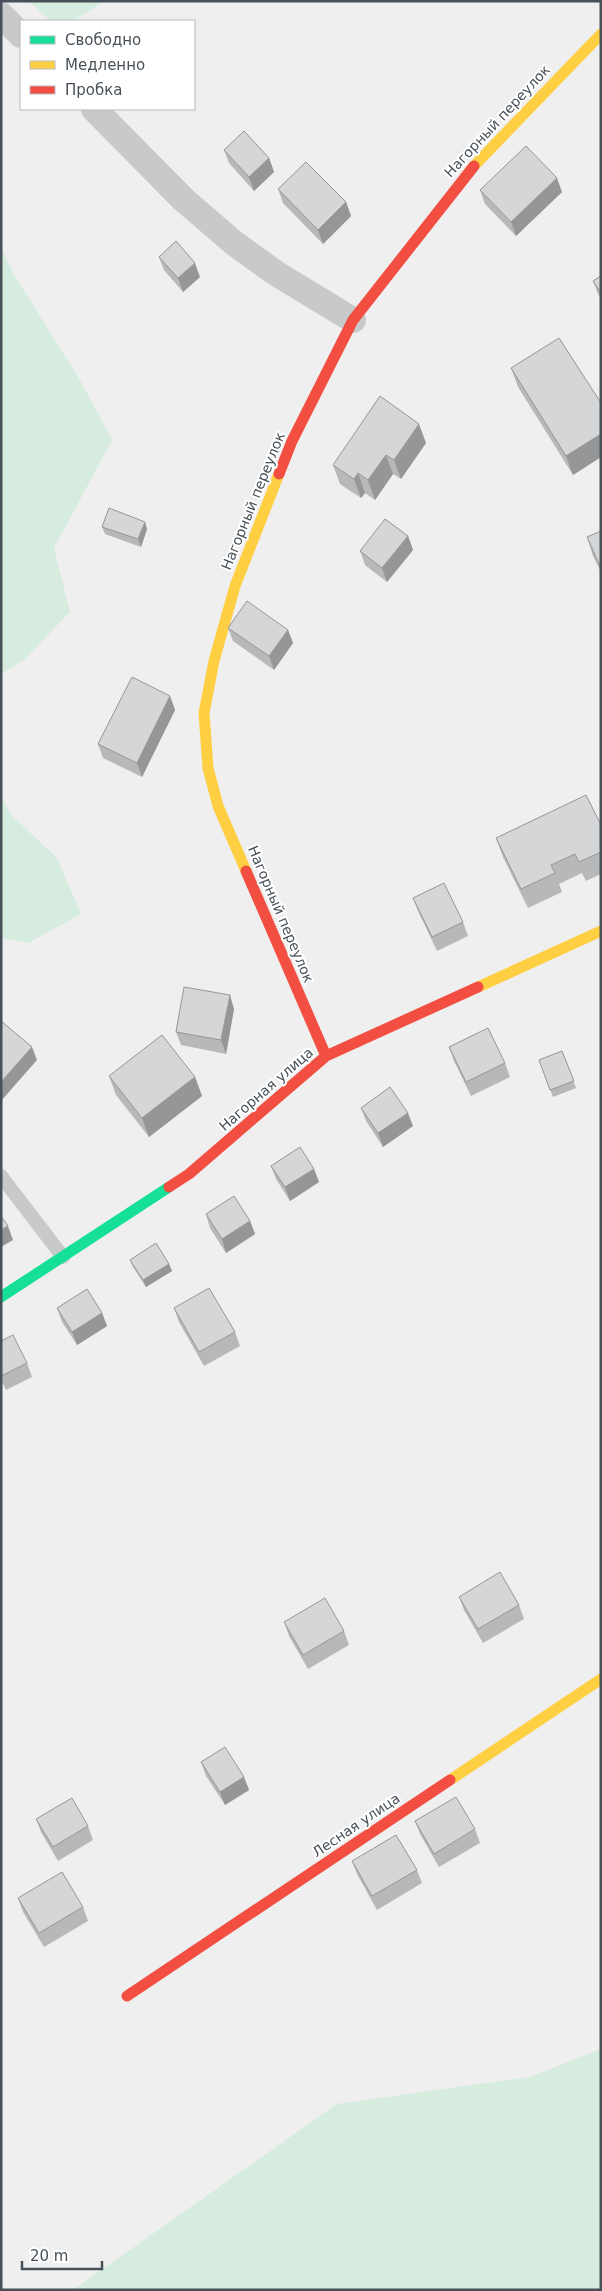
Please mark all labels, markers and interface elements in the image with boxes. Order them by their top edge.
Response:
legend [20,20,195,110]
text: Свободно [65,31,141,49]
text: Медленно [65,56,145,74]
street label: Нагорный переулок [441,62,553,180]
text: Пробка [65,81,122,99]
street label: Нагорный переулок [218,430,288,572]
street label: Нагорный переулок [245,843,317,985]
street label: Нагорная улица [216,1044,316,1134]
street label: Лесная улица [309,1790,403,1860]
scale bar [22,2238,102,2270]
text: 20 m [30,2247,68,2265]

